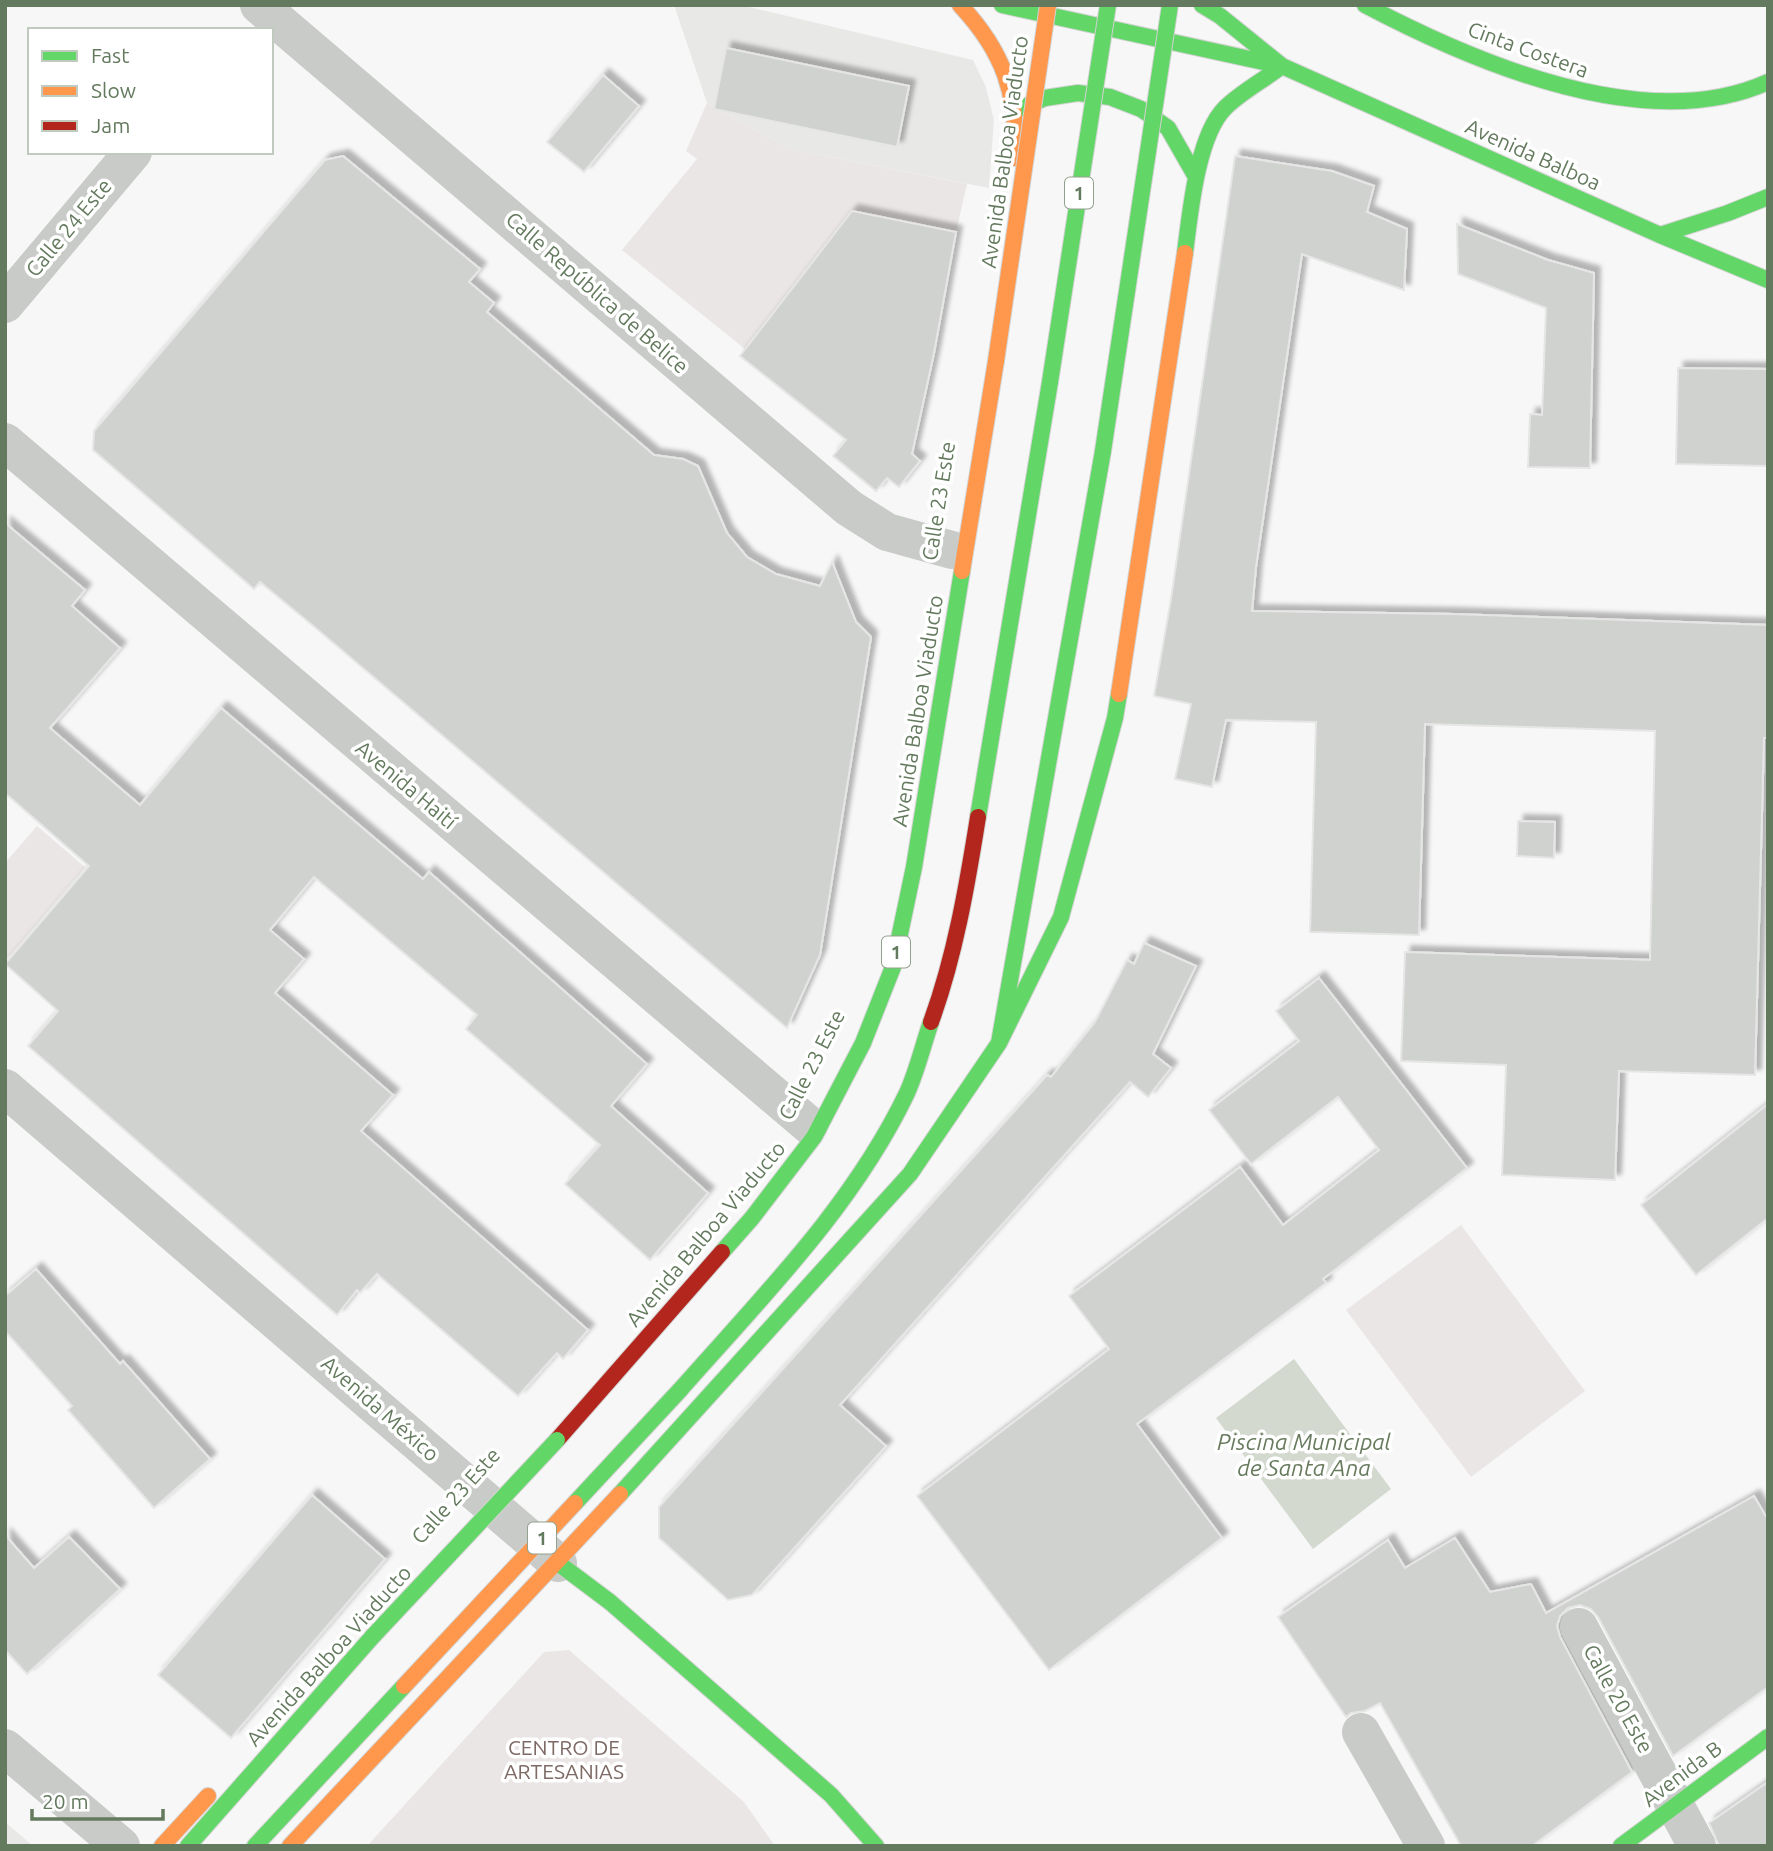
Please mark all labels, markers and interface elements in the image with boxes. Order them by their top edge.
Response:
street label: Cinta Costera [1465,16,1592,82]
legend [28,28,273,154]
street label: Avenida Balboa Viaducto [976,34,1032,270]
text: Fast [91,43,129,67]
text: Slow [91,78,136,102]
text: Jam [91,113,130,137]
street label: Avenida Balboa [1462,114,1605,195]
street label: Calle 24 Este [20,174,116,281]
road number: 1 [1065,178,1093,209]
street label: Calle República de Belice [502,207,694,378]
street label: Calle 23 Este [917,440,959,562]
street label: Avenida Balboa Viaducto [887,593,947,828]
street label: Avenida Haití [351,735,463,834]
road number: 1 [882,936,910,968]
street label: Calle 23 Este [773,1006,849,1124]
street label: Avenida Balboa Viaducto [621,1136,790,1331]
street label: Avenida México [317,1351,444,1466]
water label: Piscina Municipal de Santa Ana [1217,1429,1392,1480]
street label: Calle 23 Este [406,1443,504,1548]
road number: 1 [528,1522,556,1554]
street label: Avenida Balboa Viaducto [241,1560,416,1750]
street label: Calle 20 Este [1579,1640,1659,1757]
park label: CENTRO DE ARTESANIAS [504,1735,624,1783]
street label: Avenida B [1637,1735,1726,1811]
scale bar [32,1778,163,1822]
text: 20 m [42,1789,89,1813]

